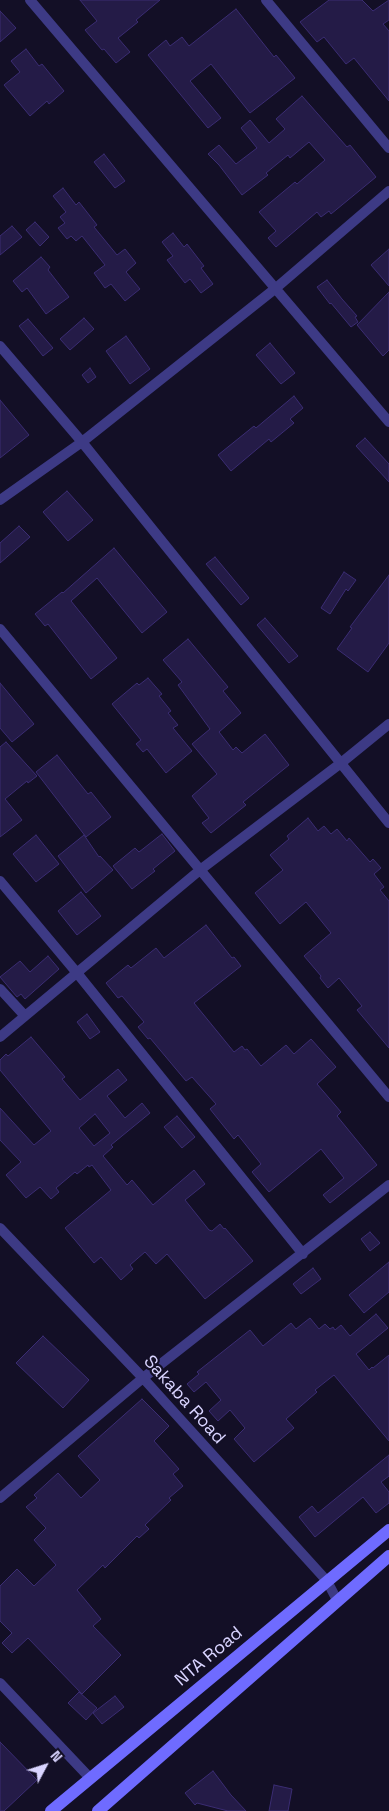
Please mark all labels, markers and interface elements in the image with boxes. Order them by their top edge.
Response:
street label: Sakaba Road [139,1351,229,1449]
street label: NTA Road [171,1623,247,1691]
north arrow [20,1741,70,1791]
text: N [47,1747,66,1766]

